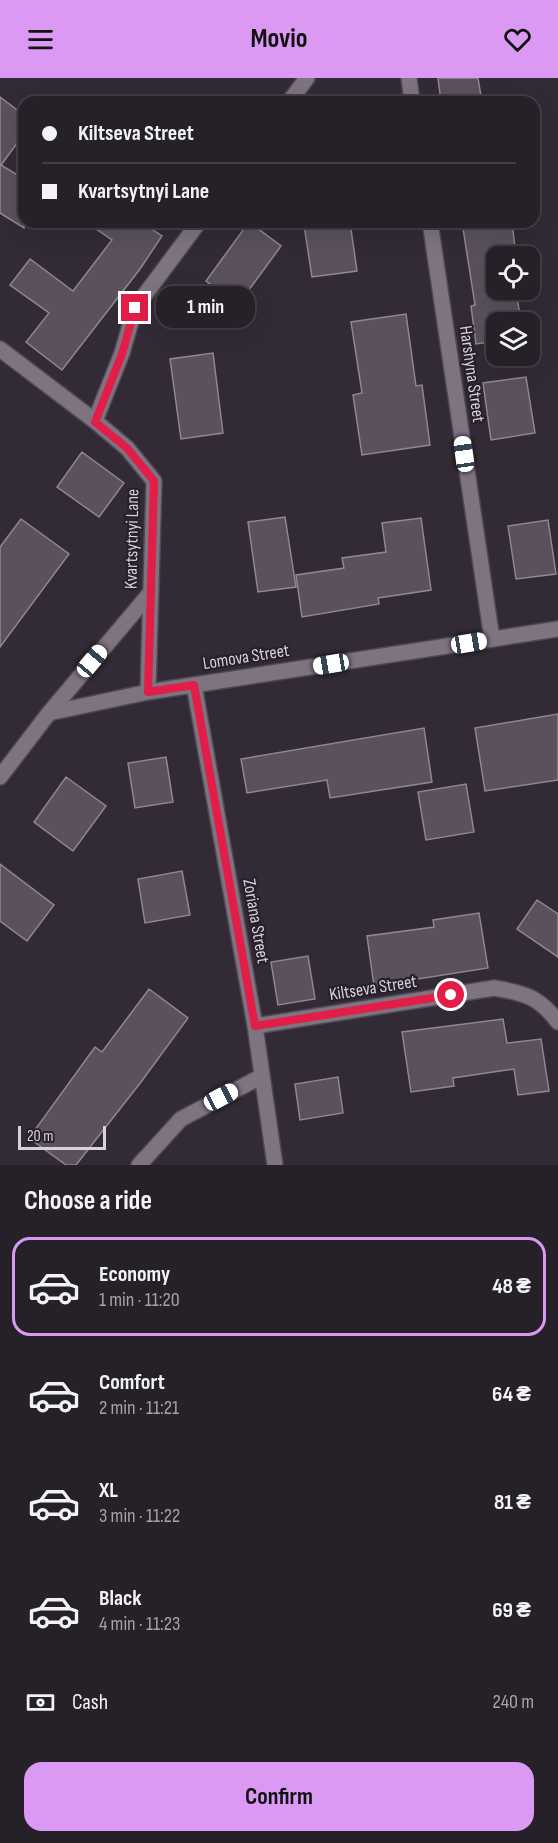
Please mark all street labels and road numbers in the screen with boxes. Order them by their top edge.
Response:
street label: Harshyna Street [455,324,489,424]
street label: Kvartsytnyi Lane [121,489,143,589]
street label: Lomova Street [201,640,291,674]
street label: Zoriana Street [238,877,274,965]
street label: Kiltseva Street [328,971,419,1005]

